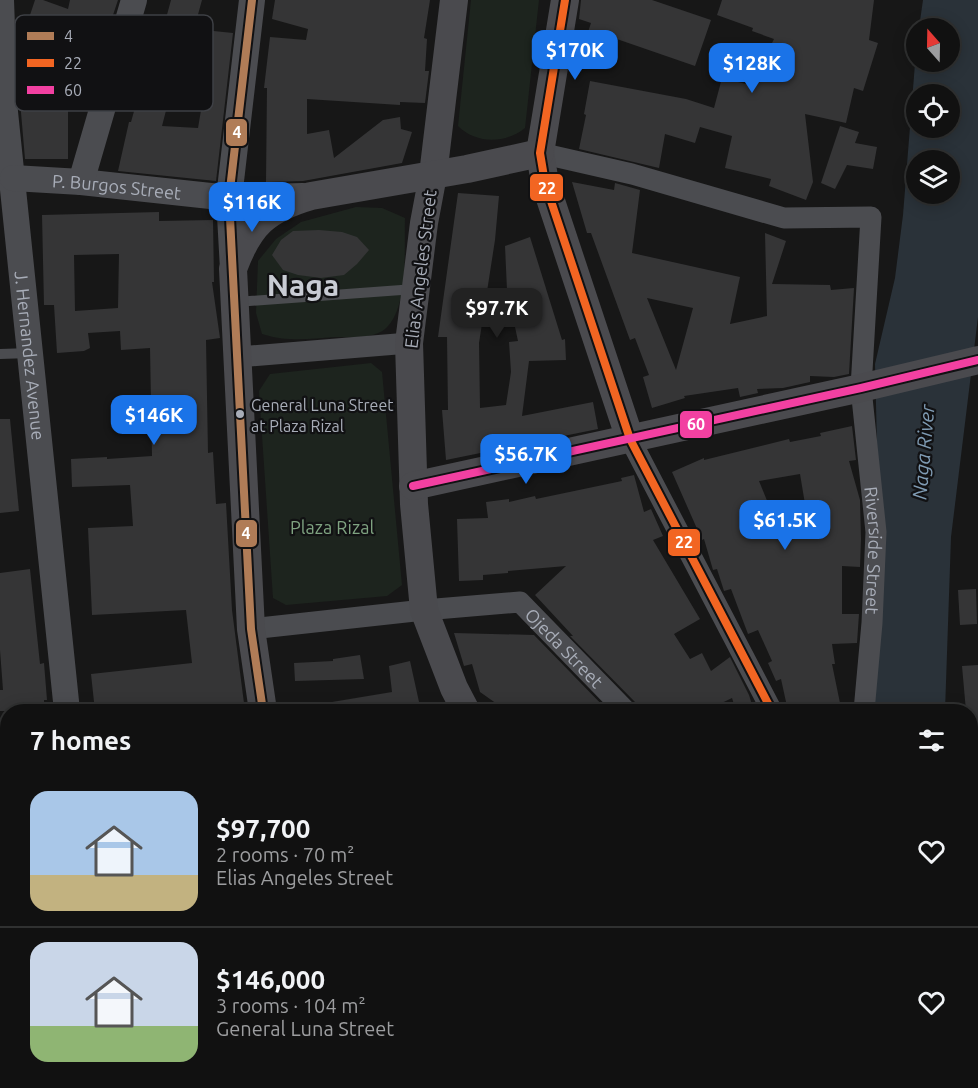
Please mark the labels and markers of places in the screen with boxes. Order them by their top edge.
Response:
pin: $170K [533,30,617,81]
pin: $128K [710,43,794,94]
pin: $116K [210,182,294,233]
pin: $97.7K [448,288,546,339]
pin: $146K [112,395,196,446]
place label: General Luna Street at Plaza Rizal [251,396,394,435]
marker: General Luna Street at Plaza Rizal [234,408,246,420]
pin: $56.7K [477,434,575,485]
pin: $61.5K [736,500,834,551]

